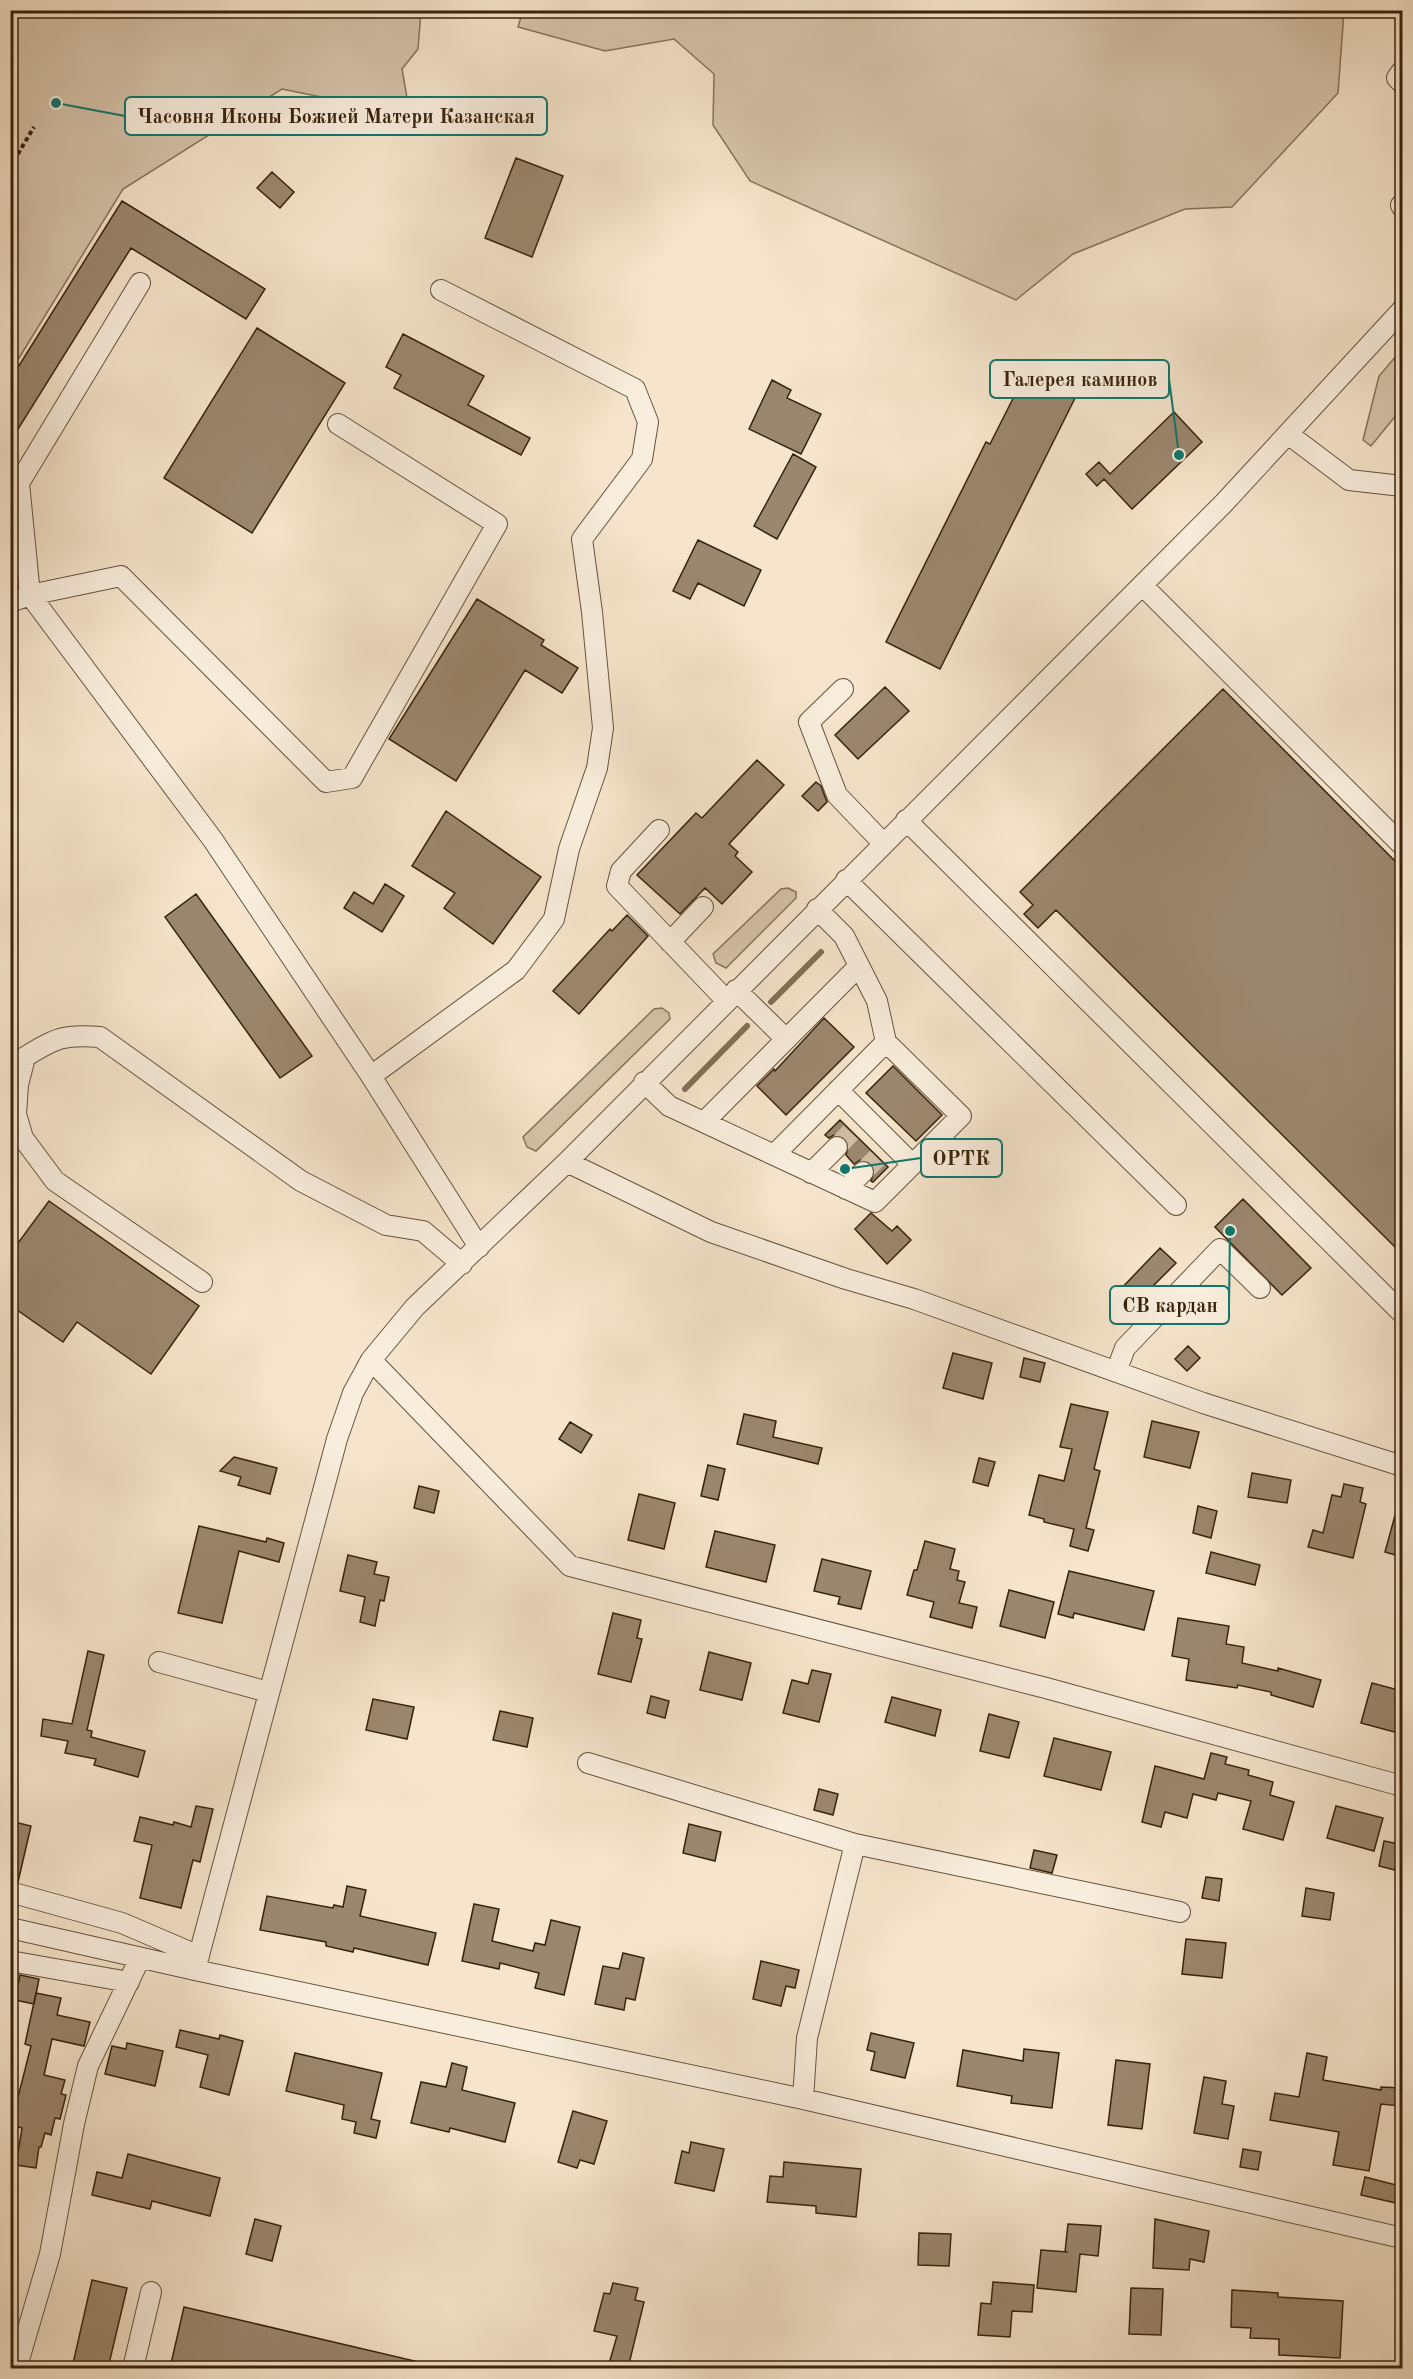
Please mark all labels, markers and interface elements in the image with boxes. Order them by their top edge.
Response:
callout: Часовня Иконы Божией Матери Казанская [125,97,547,135]
text: Часовня Иконы Божией Матери Казанская [137,108,535,128]
callout: Галерея каминов [990,360,1169,398]
text: Галерея каминов [1003,371,1157,391]
callout: ОРТК [921,1139,1002,1177]
text: ОРТК [932,1150,990,1170]
callout: СВ кардан [1110,1286,1229,1324]
text: СВ кардан [1122,1297,1218,1317]

